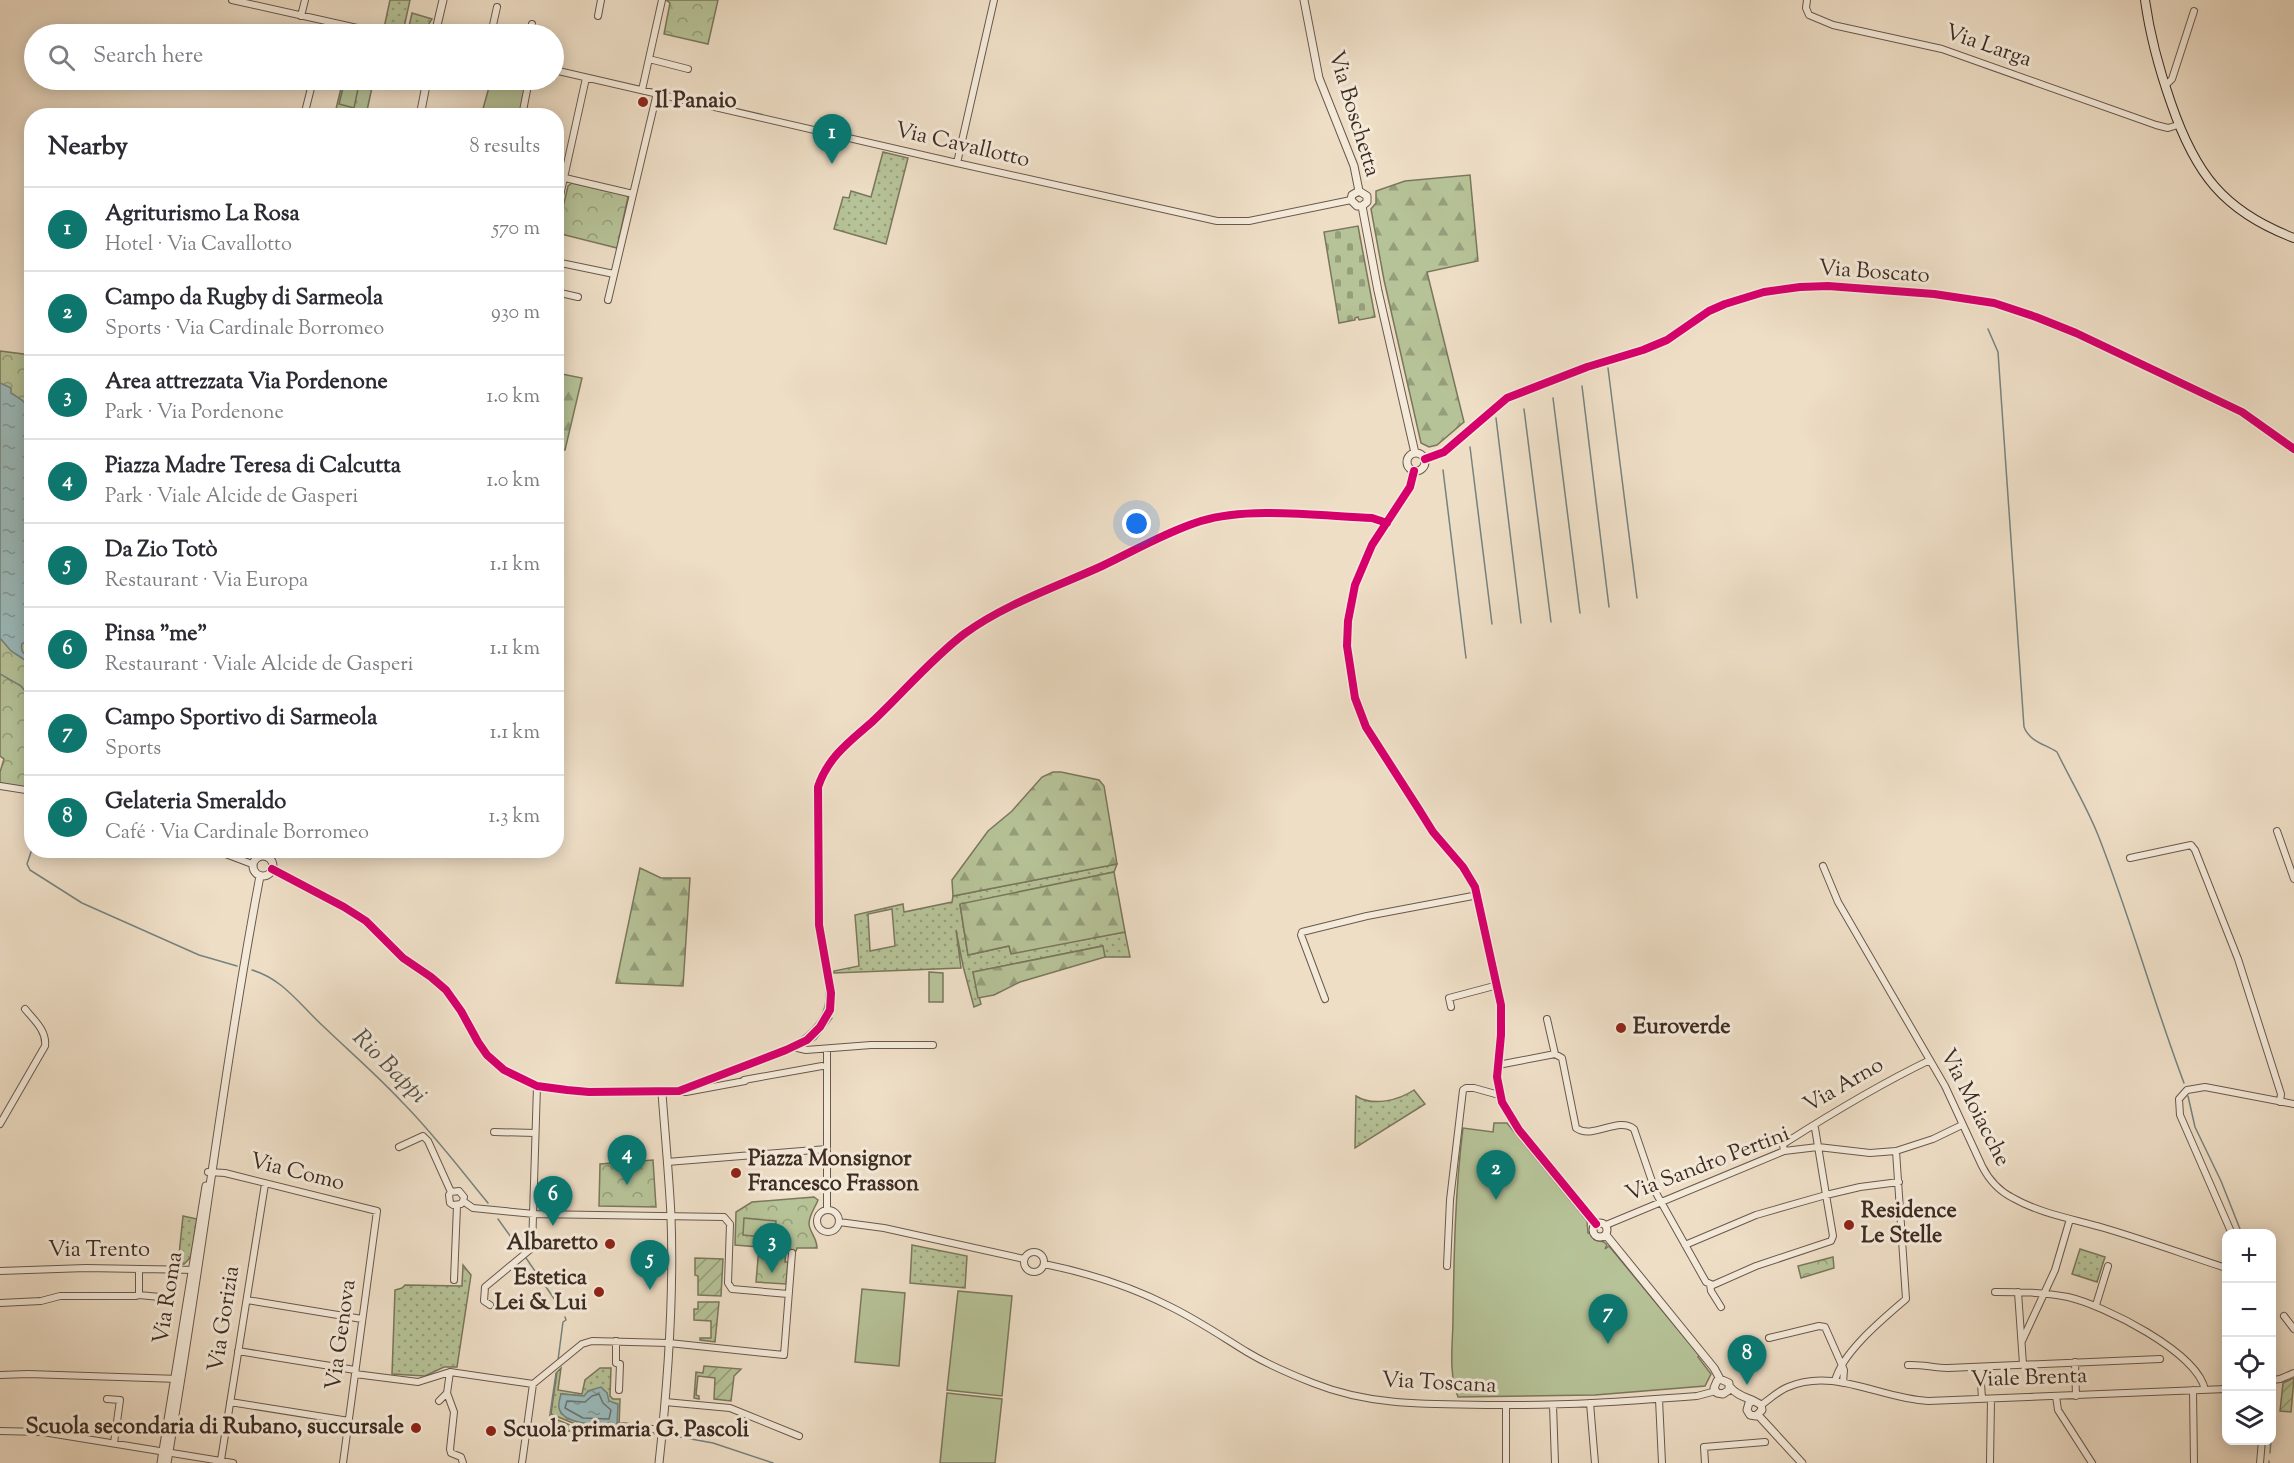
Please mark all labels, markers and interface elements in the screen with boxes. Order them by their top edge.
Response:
street label: Via Larga [1940,17,2036,77]
search box [24,24,564,90]
icon: search [45,41,78,74]
text: Search here [93,41,203,73]
street label: Via Boschetta [1319,47,1387,181]
place label: Il Panaio [655,86,737,118]
marker: Il Panaio [636,95,650,109]
pin: 1 [812,114,852,164]
street label: Via Cavallotto [891,115,1033,177]
text: Nearby [48,129,128,166]
text: 8 results [469,133,540,162]
text: Agriturismo La Rosa [105,199,300,231]
text: 1 [64,215,71,244]
text: 570 m [492,215,540,244]
text: Hotel · Via Cavallotto [105,231,292,260]
street label: Via Boscato [1817,253,1931,293]
text: Campo da Rugby di Sarmeola [105,283,383,315]
text: 2 [63,299,72,328]
text: 930 m [491,299,540,328]
text: Sports · Via Cardinale Borromeo [105,315,384,344]
text: Area attrezzata Via Pordenone [105,367,388,399]
text: 3 [63,383,72,412]
text: 1.0 km [486,383,540,412]
text: Park · Via Pordenone [105,399,284,428]
text: Piazza Madre Teresa di Calcutta [105,451,401,483]
text: 4 [62,467,73,496]
text: 1.0 km [486,467,540,496]
text: Park · Viale Alcide de Gasperi [105,483,358,512]
your location [1122,509,1151,538]
text: Da Zio Totò [105,535,218,567]
text: 5 [64,551,71,580]
text: 1.1 km [490,551,540,580]
text: Restaurant · Via Europa [105,567,308,596]
text: Pinsa "me" [105,619,207,651]
text: 6 [63,635,72,664]
text: 1.1 km [490,635,540,664]
text: Restaurant · Viale Alcide de Gasperi [105,651,413,680]
text: Campo Sportivo di Sarmeola [105,703,377,735]
text: 7 [62,719,73,748]
text: 1.1 km [490,719,540,748]
text: Sports [105,735,161,764]
text: Gelateria Smeraldo [105,787,286,819]
text: 8 [63,803,73,832]
text: 1.3 km [488,803,540,832]
text: Café · Via Cardinale Borromeo [105,819,369,848]
place label: Euroverde [1633,1012,1730,1044]
marker: Euroverde [1614,1021,1628,1035]
water label: Rio Bappi [344,1022,434,1112]
street label: Via Moiacche [1931,1044,2017,1172]
street label: Via Arno [1798,1050,1890,1122]
street label: Via Sandro Pertini [1621,1119,1795,1211]
pin: 4 [608,1136,646,1185]
place label: Piazza Monsignor Francesco Frasson [748,1144,919,1201]
street label: Via Como [246,1146,348,1200]
pin: 2 [1476,1150,1516,1200]
marker: Piazza Monsignor Francesco Frasson [729,1166,743,1180]
pin: 6 [534,1176,572,1226]
place label: Residence Le Stelle [1861,1196,1957,1253]
marker: Residence Le Stelle [1842,1218,1856,1232]
pin: 3 [752,1224,792,1273]
place label: Albaretto [507,1228,598,1260]
map controls [2222,1229,2276,1445]
button: + [2222,1229,2276,1283]
street label: Via Trento [48,1235,150,1267]
marker: Albaretto [603,1237,617,1251]
pin: 5 [630,1240,670,1290]
street label: Via Roma [146,1250,192,1346]
place label: Estetica Lei & Lui [495,1263,588,1320]
street label: Via Gorizia [201,1264,249,1374]
street label: Via Genova [318,1278,366,1392]
button: − [2222,1283,2276,1337]
marker: Estetica Lei & Lui [592,1285,606,1299]
pin: 7 [1588,1294,1628,1344]
pin: 8 [1728,1336,1766,1385]
button: locate [2222,1337,2276,1391]
street label: Viale Brenta [1970,1361,2088,1397]
street label: Via Toscana [1381,1365,1497,1403]
button: layers [2222,1391,2276,1445]
place label: Scuola secondaria di Rubano, succursale [25,1412,404,1444]
place label: Scuola primaria G. Pascoli [503,1415,750,1447]
marker: Scuola secondaria di Rubano, succursale [409,1421,423,1435]
marker: Scuola primaria G. Pascoli [484,1424,498,1438]

